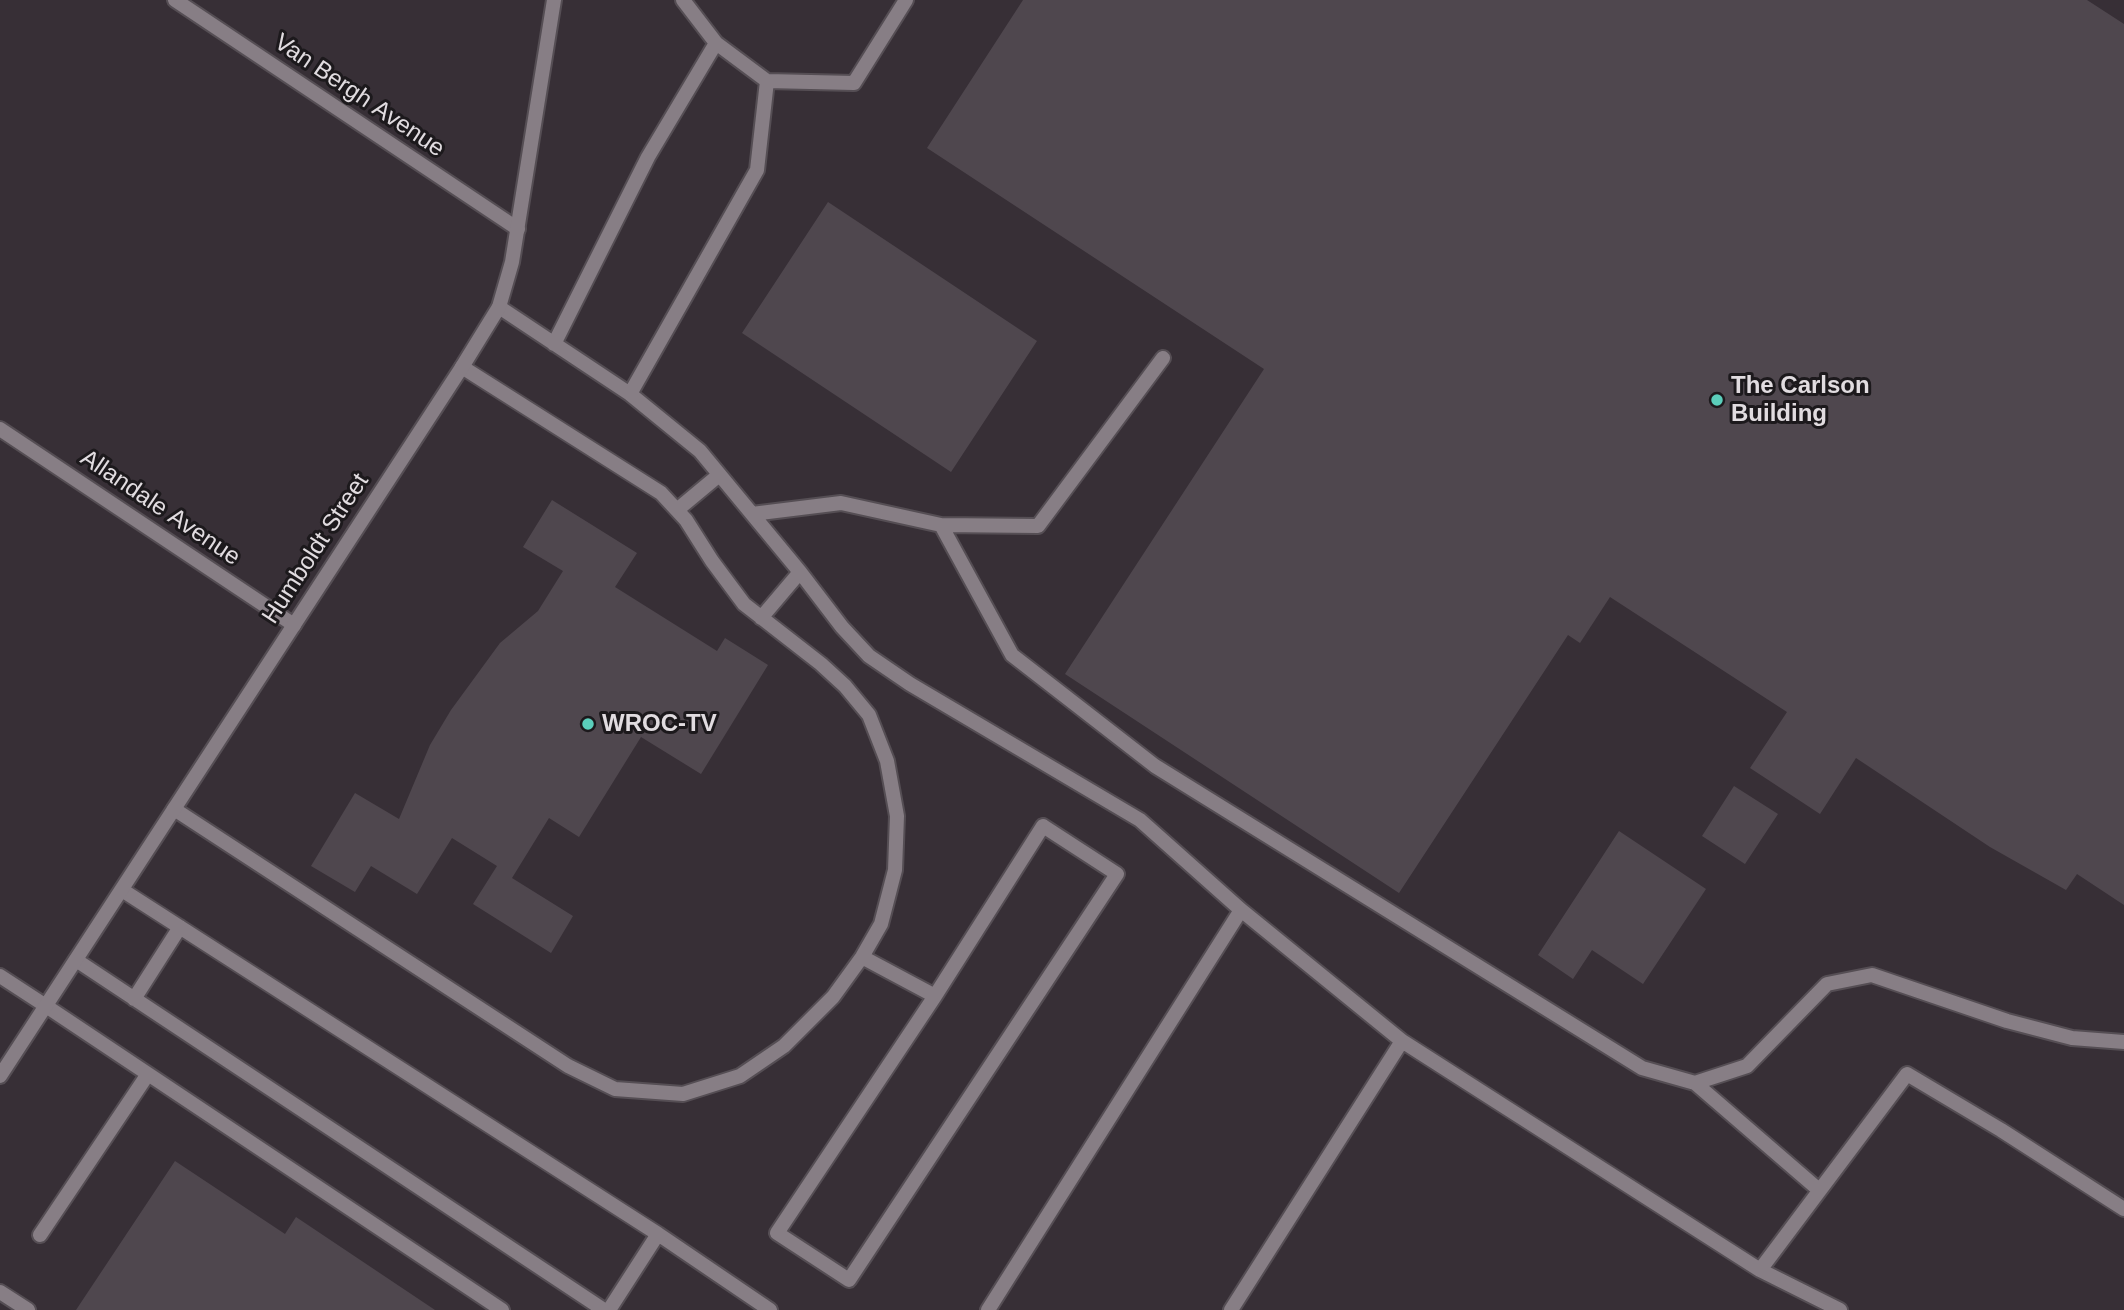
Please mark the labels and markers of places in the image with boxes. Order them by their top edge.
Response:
place label: The Carlson Building [1731,372,1870,428]
marker: The Carlson Building [1709,392,1725,408]
place label: WROC-TV [602,710,717,738]
marker: WROC-TV [580,716,596,732]

